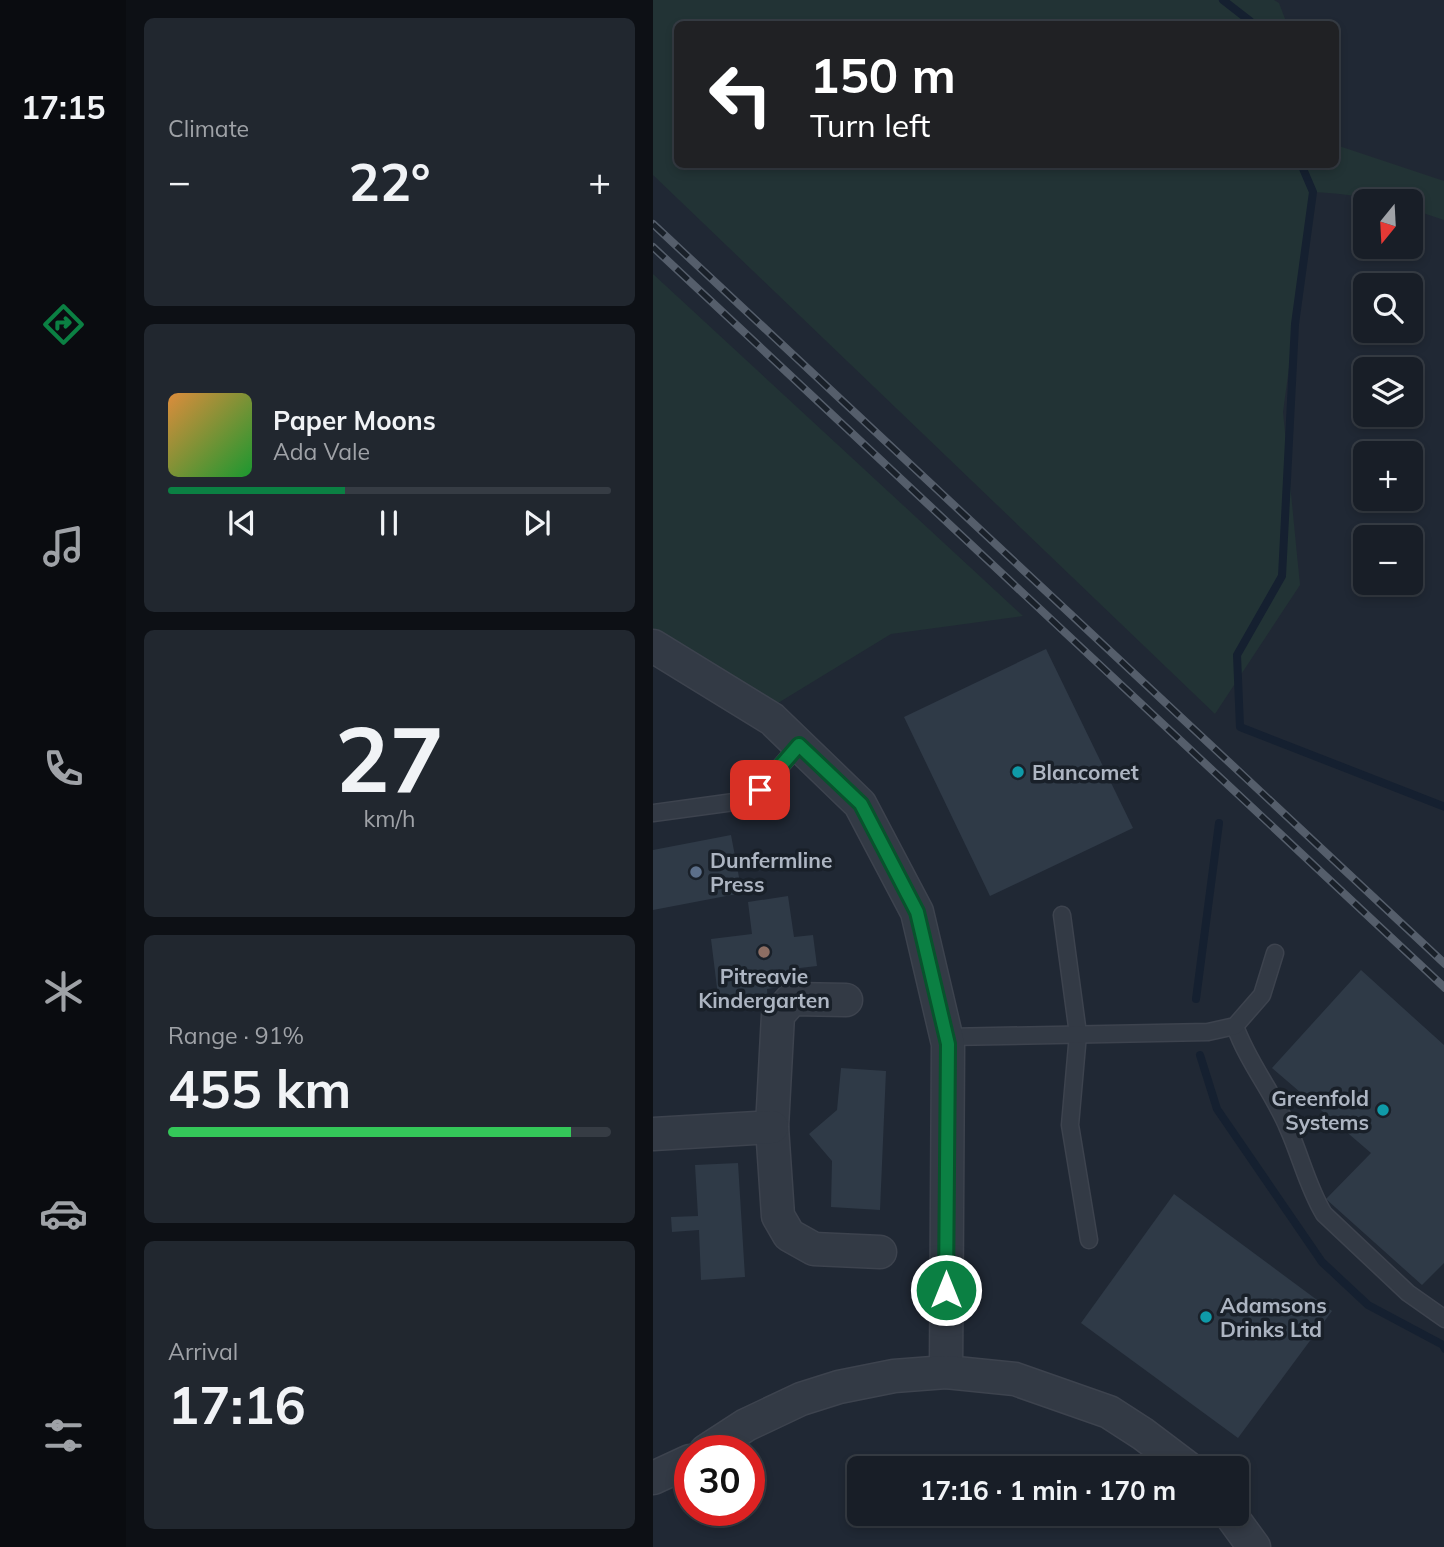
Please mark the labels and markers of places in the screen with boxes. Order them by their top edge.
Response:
place label: Blancomet [1032,759,1139,785]
pin [730,760,790,820]
marker: Blancomet [1010,764,1026,780]
place label: Dunfermline Press [710,847,832,897]
marker: Dunfermline Press [688,864,704,880]
marker: Pitreavie Kindergarten [756,944,772,960]
place label: Pitreavie Kindergarten [698,963,830,1013]
place label: Greenfold Systems [1271,1085,1369,1135]
marker: Greenfold Systems [1375,1102,1391,1118]
place label: Adamsons Drinks Ltd [1220,1292,1327,1342]
marker: Adamsons Drinks Ltd [1198,1309,1214,1325]

